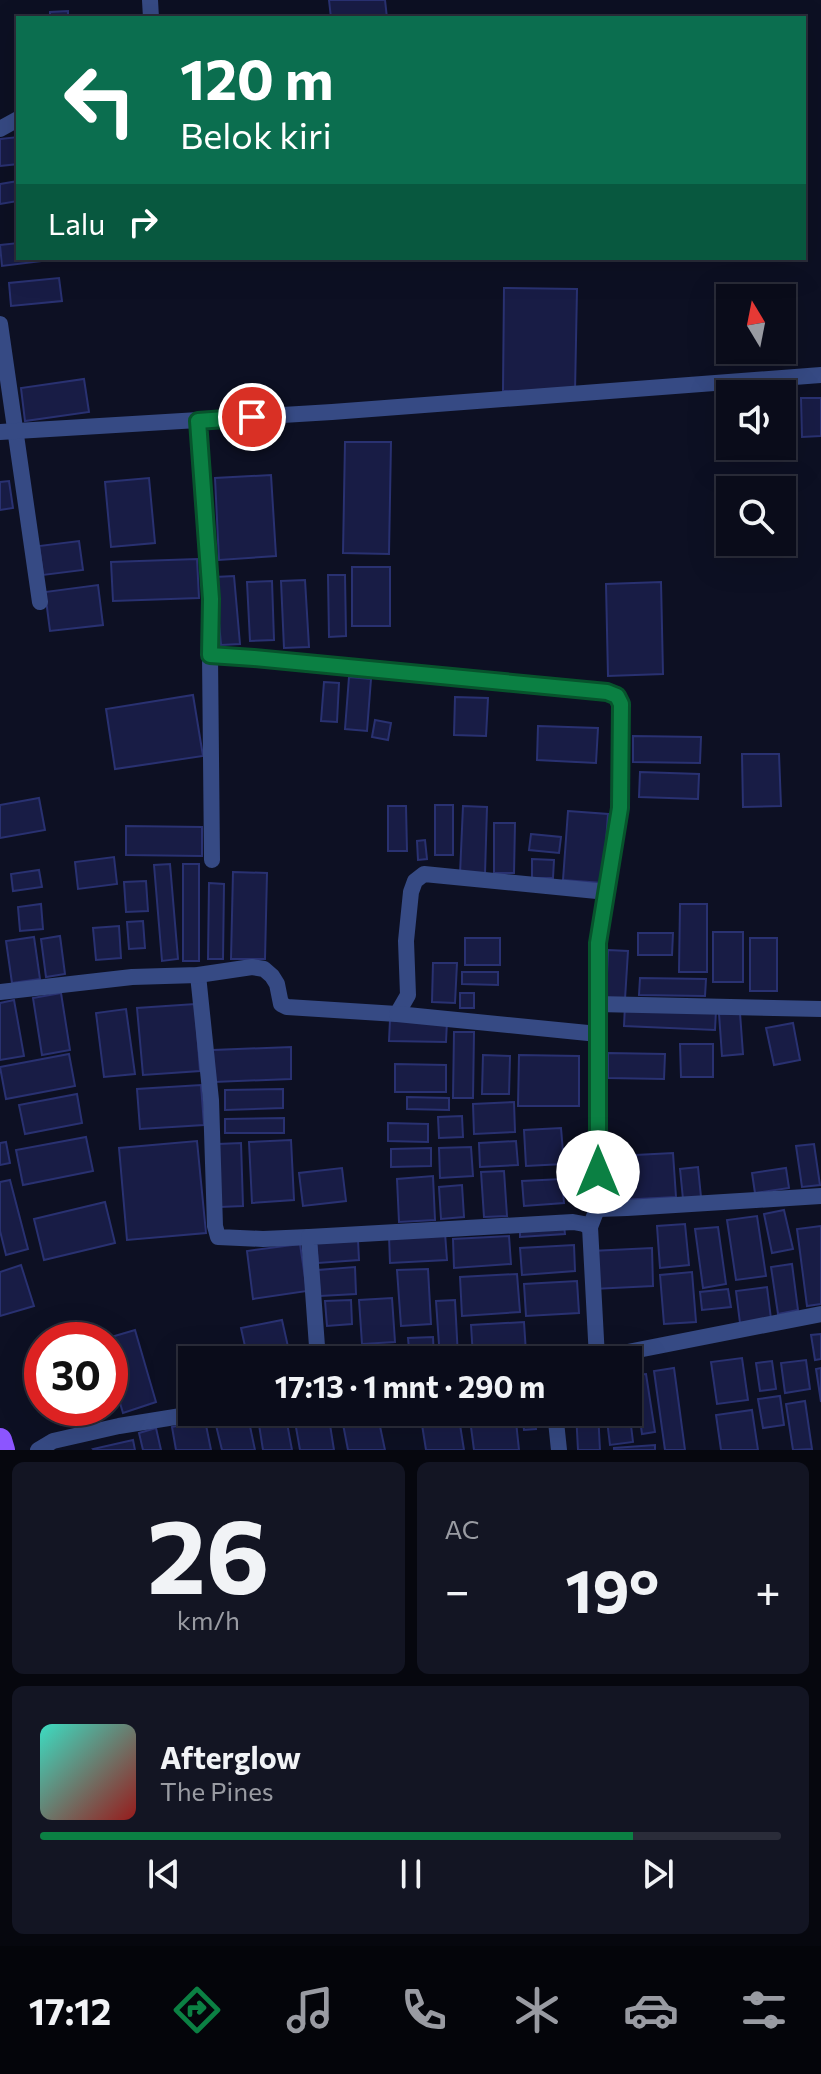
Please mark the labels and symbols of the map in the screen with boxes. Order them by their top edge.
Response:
north arrow [716,284,796,364]
pin [218,383,286,451]
position arrow [556,1130,640,1214]
speed limit sign: 30 [24,1322,128,1426]

